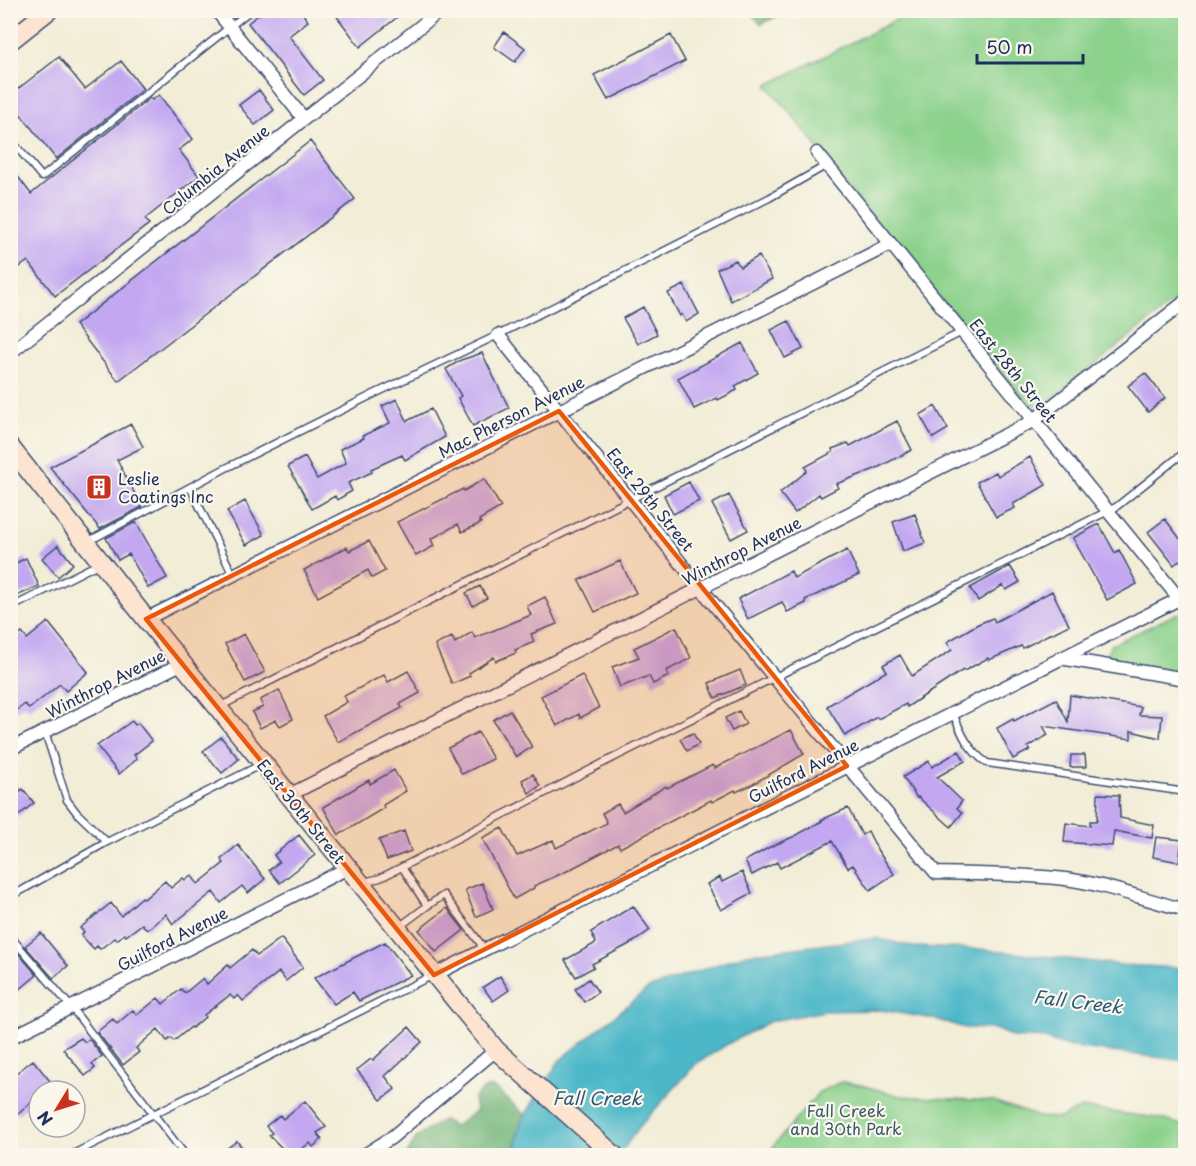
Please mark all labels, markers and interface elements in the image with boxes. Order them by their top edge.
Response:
scale bar [977,27,1084,65]
text: 50 m [986,33,1033,60]
street label: Columbia Avenue [156,118,274,220]
street label: East 28th Street [965,313,1064,427]
street label: Mac Pherson Avenue [434,369,588,463]
street label: East 29th Street [602,442,701,556]
place label: Leslie Coatings Inc [118,466,213,508]
building icon: Leslie Coatings Inc [84,472,114,502]
street label: Winthrop Avenue [677,509,805,590]
street label: Winthrop Avenue [41,642,169,723]
street label: Guilford Avenue [744,732,863,808]
street label: East 30th Street [252,753,352,869]
street label: Guilford Avenue [113,900,232,976]
water label: Fall Creek [1032,982,1125,1020]
north arrow [27,1079,87,1139]
water label: Fall Creek [552,1084,643,1111]
park label: Fall Creek and 30th Park [790,1098,902,1140]
text: N [31,1106,58,1131]

